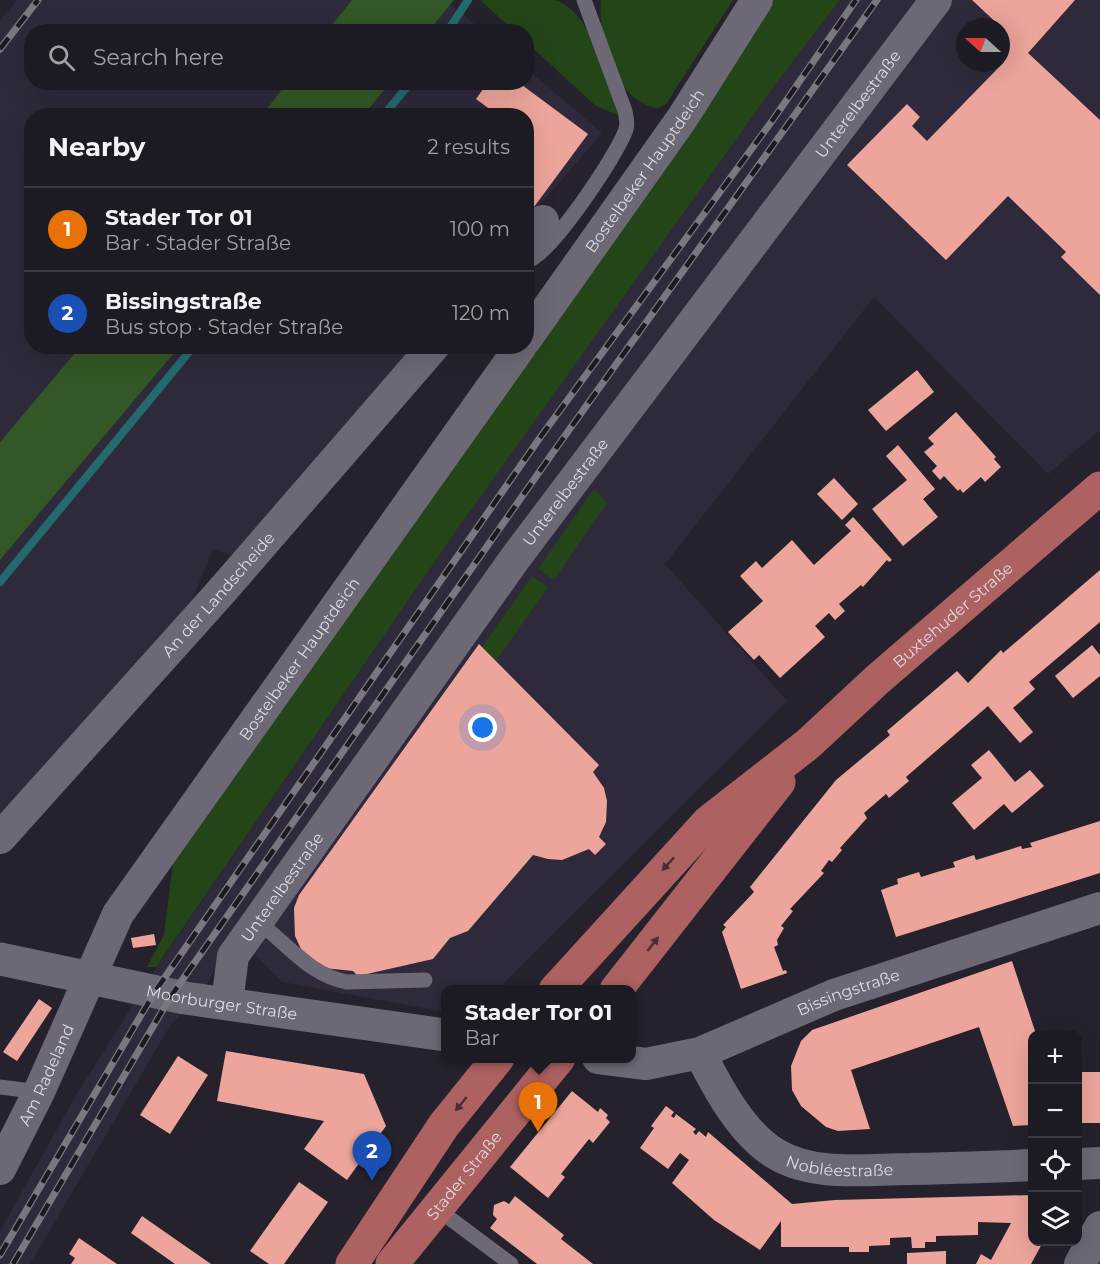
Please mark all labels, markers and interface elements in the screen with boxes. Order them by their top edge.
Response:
north arrow [956,18,1010,72]
search box [24,24,534,90]
icon: search [45,41,78,74]
text: Search here [93,44,224,71]
street label: Unterelbestraße [811,47,905,162]
street label: Bostelbeker Hauptdeich [581,85,708,256]
text: Nearby [48,131,145,163]
text: 2 results [427,135,510,159]
text: Stader Tor 01 [105,204,253,231]
text: 1 [64,217,71,241]
text: 100 m [450,217,510,241]
text: Bar · Stader Straße [105,231,291,255]
text: Bissingstraße [105,288,262,315]
text: 2 [62,301,73,325]
text: 120 m [452,301,510,325]
text: Bus stop · Stader Straße [105,315,343,339]
street label: Unterelbestraße [519,435,612,550]
street label: An der Landscheide [158,528,279,661]
street label: Buxtehuder Straße [889,558,1017,672]
street label: Bostelbeker Hauptdeich [235,574,364,744]
your location [468,713,497,742]
street label: Unterelbestraße [237,829,328,946]
one-way arrow [661,857,675,872]
one-way arrow [646,936,659,952]
street label: Bissingstraße [794,965,902,1020]
street label: Moorburger Straße [144,981,298,1024]
popup [441,985,636,1063]
text: Stader Tor 01 [465,999,612,1026]
street label: Am Radeland [15,1021,78,1129]
text: Bar [465,1026,500,1050]
map controls [1028,1030,1082,1246]
button: + [1028,1030,1082,1084]
pin: 1 [518,1082,558,1132]
button: − [1028,1084,1082,1138]
one-way arrow [454,1096,467,1112]
street label: Stader Straße [423,1128,506,1224]
pin: 2 [352,1132,392,1181]
button: locate [1028,1138,1082,1192]
street label: Nobléestraße [783,1151,894,1180]
button: layers [1028,1192,1082,1246]

